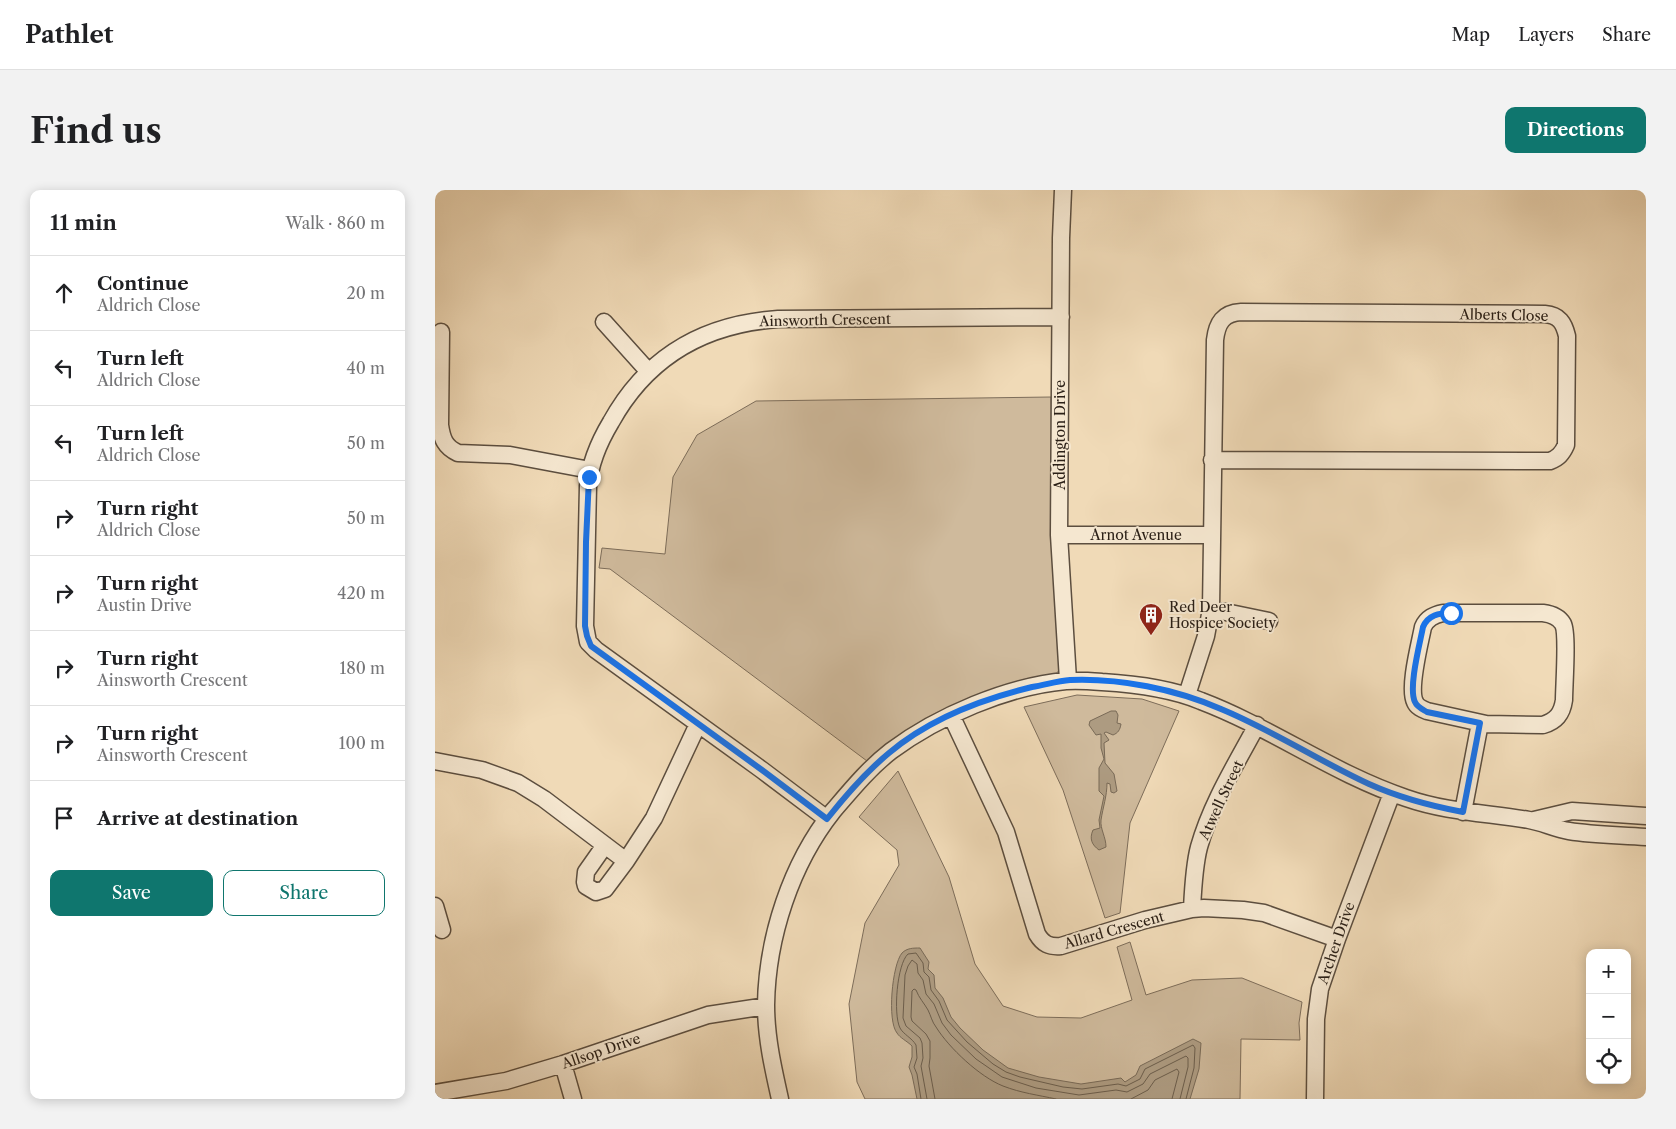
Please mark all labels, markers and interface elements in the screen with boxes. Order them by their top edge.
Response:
text: Pathlet [25,20,113,49]
text: Map [1452,24,1490,46]
text: Layers [1518,24,1574,46]
text: Share [1602,24,1651,46]
button: Directions [1505,107,1646,153]
text: Find us [30,109,162,152]
text: 11 min [50,210,117,235]
text: Walk · 860 m [286,213,385,233]
text: Continue [97,272,189,295]
icon: ahead [50,279,78,307]
text: 20 m [346,283,385,303]
text: Aldrich Close [97,295,200,315]
street label: Alberts Close [1458,305,1549,325]
street label: Ainsworth Crescent [758,310,891,330]
text: Turn left [97,347,184,370]
icon: left [50,354,78,382]
text: 40 m [346,358,385,378]
text: Aldrich Close [97,370,200,390]
street label: Addington Drive [1051,380,1069,491]
text: Turn left [97,422,184,445]
icon: left [50,429,78,457]
text: 50 m [347,433,385,453]
text: Aldrich Close [97,445,200,465]
route end [578,466,601,489]
text: Turn right [97,497,198,520]
icon: right [50,504,78,532]
text: 50 m [347,508,385,528]
text: Aldrich Close [97,520,200,540]
street label: Arnot Avenue [1089,526,1182,544]
text: Turn right [97,572,198,595]
icon: right [50,579,78,607]
text: 420 m [337,583,385,603]
text: Austin Drive [97,595,192,615]
place label: Red Deer Hospice Society [1169,598,1277,632]
building icon: Red Deer Hospice Society [1138,602,1164,636]
route start [1440,602,1463,625]
text: Turn right [97,647,198,670]
icon: right [50,654,78,682]
text: 180 m [339,658,385,678]
text: Ainsworth Crescent [97,670,248,690]
text: Turn right [97,722,198,745]
icon: right [50,729,78,757]
text: 100 m [339,733,385,753]
text: Ainsworth Crescent [97,745,248,765]
street label: Atwell Street [1194,757,1247,844]
icon: arrive [50,804,78,832]
text: Arrive at destination [97,807,298,830]
button: Save [50,870,213,916]
button: Share [223,870,385,916]
street label: Archer Drive [1313,899,1359,987]
street label: Allard Crescent [1061,907,1166,953]
map controls [1586,949,1631,1084]
button: + [1586,949,1631,994]
button: − [1586,994,1631,1039]
street label: Allsop Drive [558,1029,643,1073]
button: locate [1586,1039,1631,1084]

